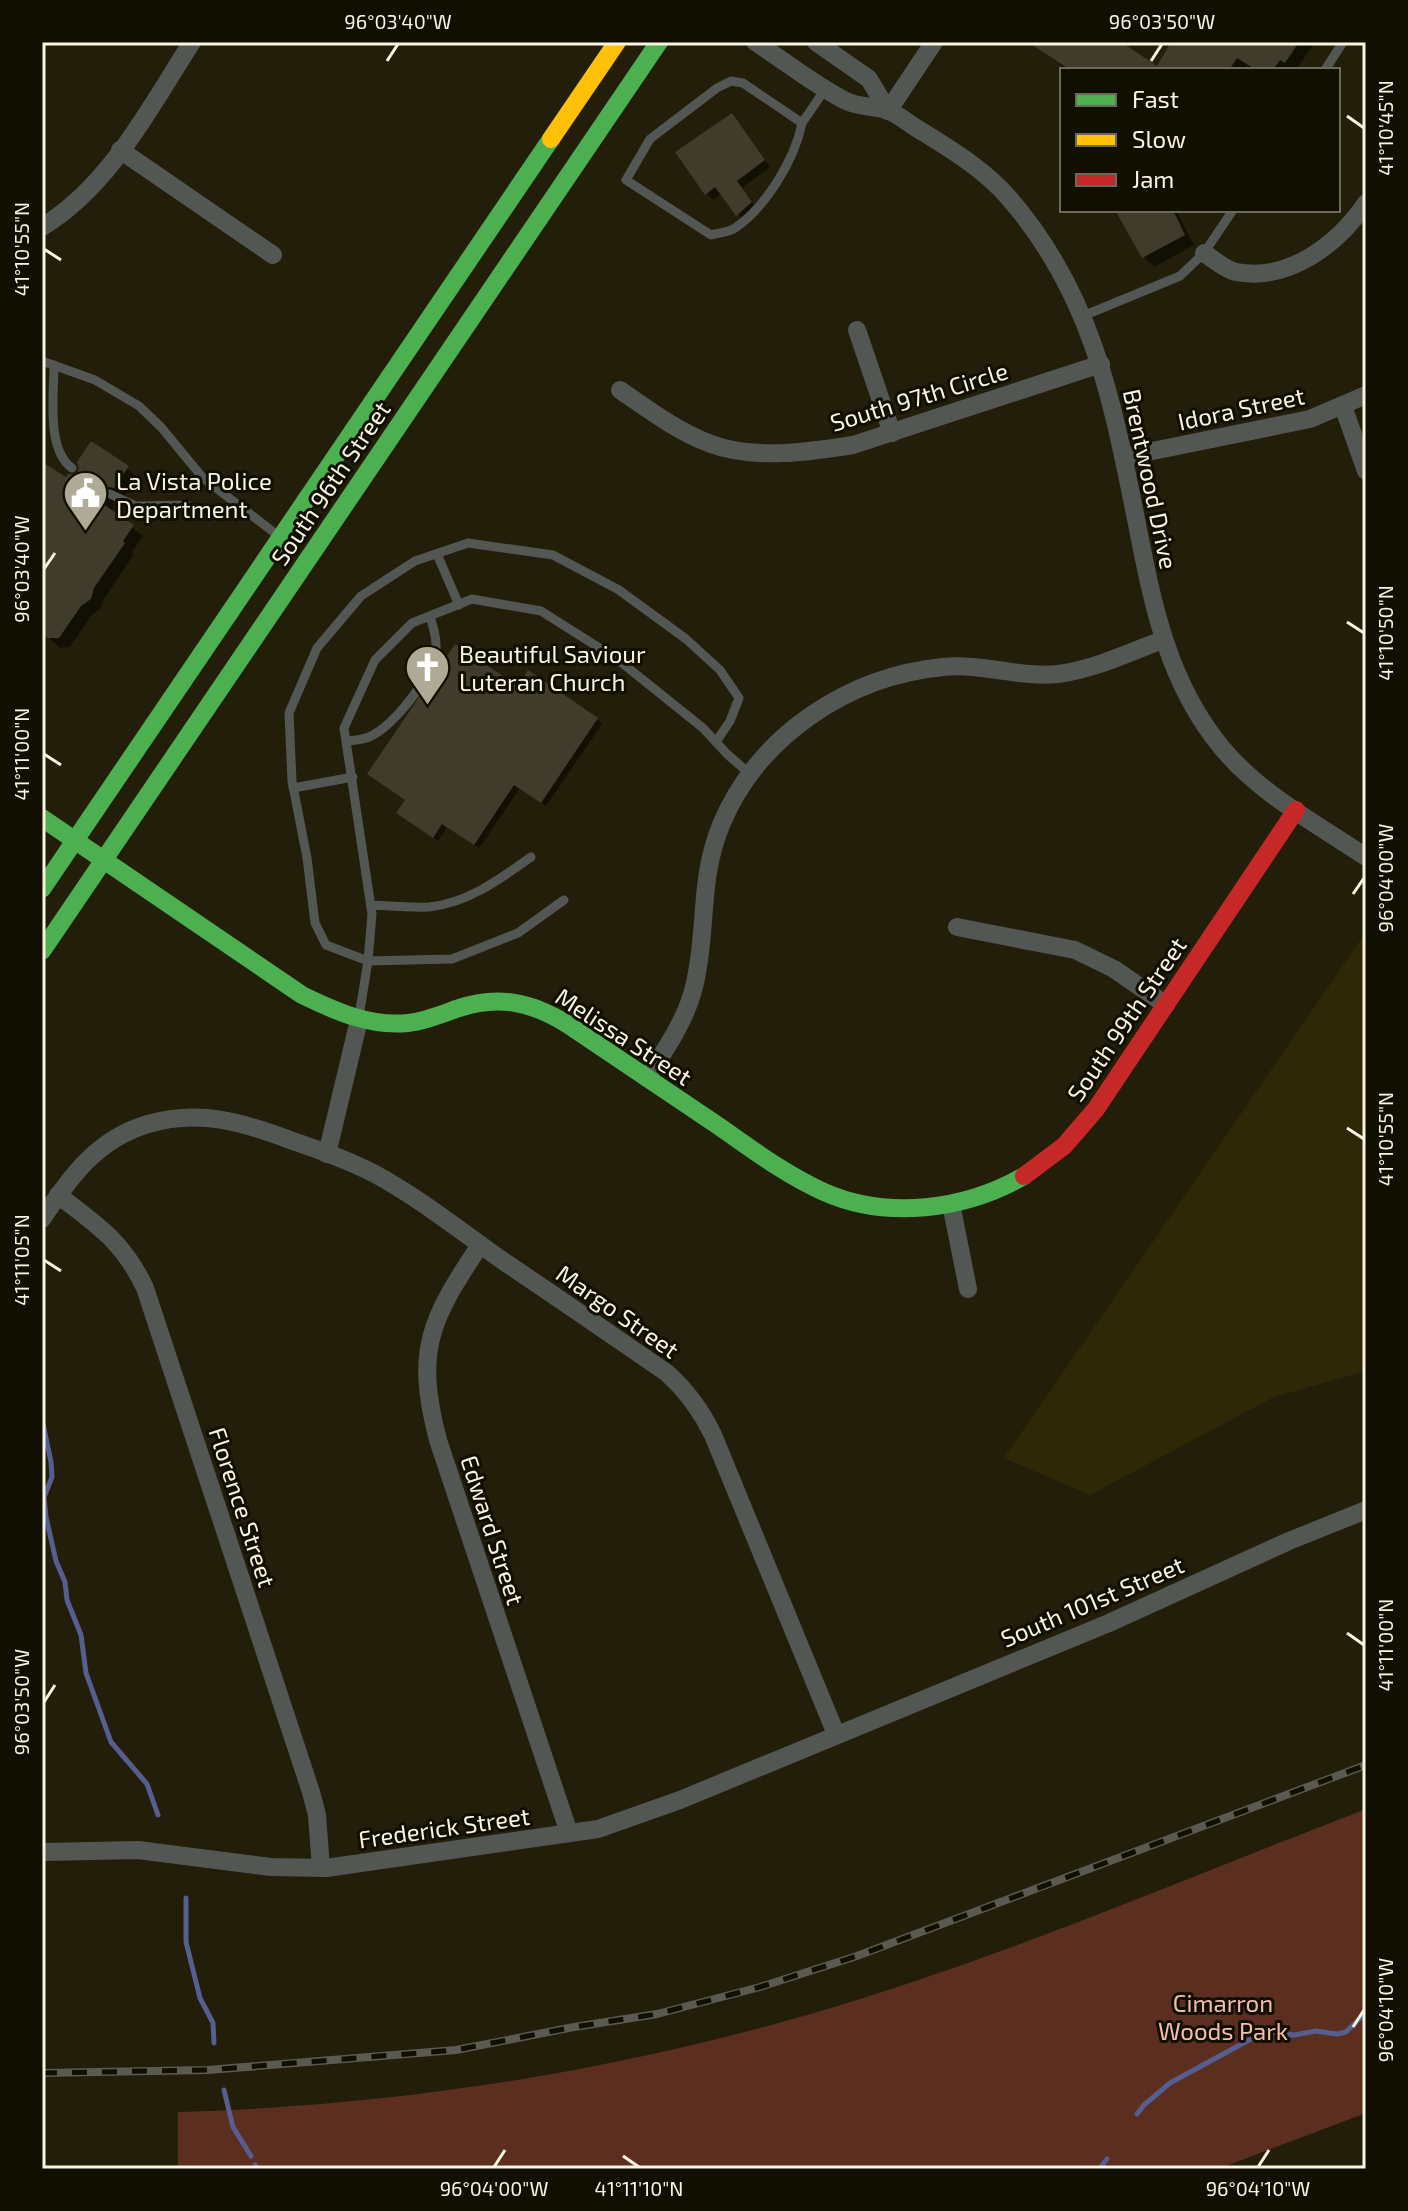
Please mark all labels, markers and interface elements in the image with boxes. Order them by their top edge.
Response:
text: 96°03'40"W [344,9,452,33]
text: 96°03'50"W [1109,9,1215,33]
legend [1060,68,1340,212]
text: 41°10'45"N [1373,80,1397,176]
text: Fast [1132,84,1179,113]
text: Slow [1132,124,1186,153]
text: Jam [1132,164,1174,193]
text: 41°10'55"N [9,202,33,296]
street label: South 97th Circle [827,355,1011,437]
street label: Idora Street [1175,380,1307,436]
street label: Brentwood Drive [1118,386,1184,572]
street label: South 96th Street [264,395,396,571]
place label: La Vista Police Department [116,466,272,523]
public building icon: La Vista Police Department [61,470,109,533]
text: 96°03'40"W [9,515,33,623]
text: 41°10'50"N [1373,585,1397,681]
place label: Beautiful Saviour Luteran Church [459,639,646,696]
church icon: Beautiful Saviour Luteran Church [404,643,452,706]
text: 41°11'00"N [9,708,33,800]
text: 96°04'00"W [1373,824,1397,932]
street label: South 99th Street [1060,931,1192,1107]
street label: Melissa Street [550,981,698,1091]
text: 41°10'55"N [1373,1092,1397,1186]
text: 41°11'05"N [9,1214,33,1306]
street label: Margo Street [551,1258,685,1364]
street label: Florence Street [204,1423,282,1591]
street label: Edward Street [455,1452,531,1608]
street label: South 101st Street [996,1549,1188,1653]
text: 41°11'00"N [1373,1599,1397,1691]
text: 96°03'50"W [9,1649,33,1755]
street label: Frederick Street [356,1801,532,1853]
text: 96°04'10"W [1373,1958,1397,2062]
park label: Cimarron Woods Park [1158,1988,1288,2045]
text: 96°04'00"W [440,2176,548,2200]
text: 41°11'10"N [595,2176,683,2200]
text: 96°04'10"W [1206,2176,1310,2200]

